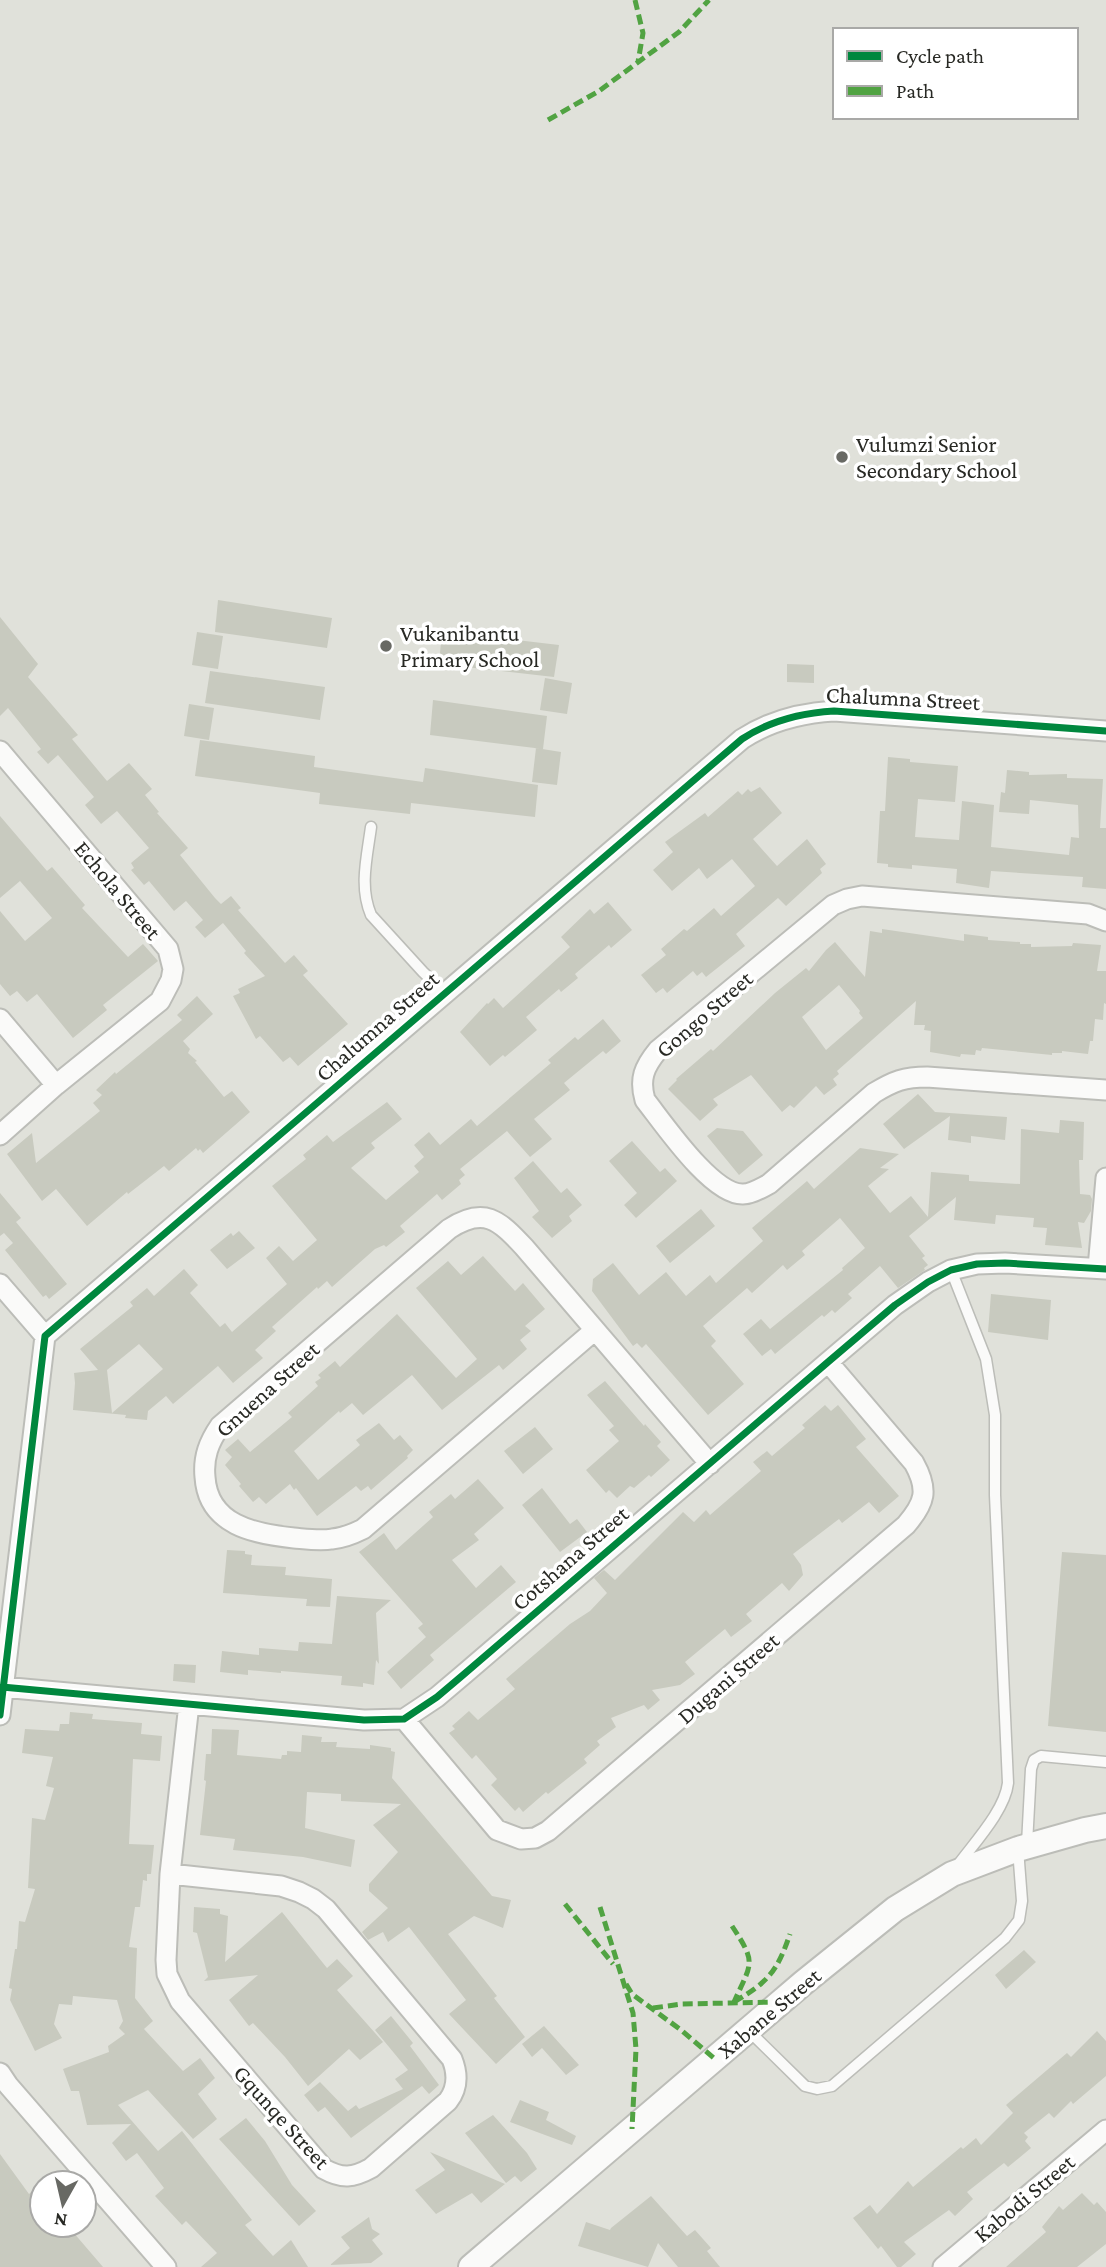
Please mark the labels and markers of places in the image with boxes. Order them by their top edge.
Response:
place label: Vulumzi Senior Secondary School [856,431,1017,483]
marker: Vulumzi Senior Secondary School [834,449,850,465]
place label: Vukanibantu Primary School [400,620,539,672]
marker: Vukanibantu Primary School [378,638,394,654]

